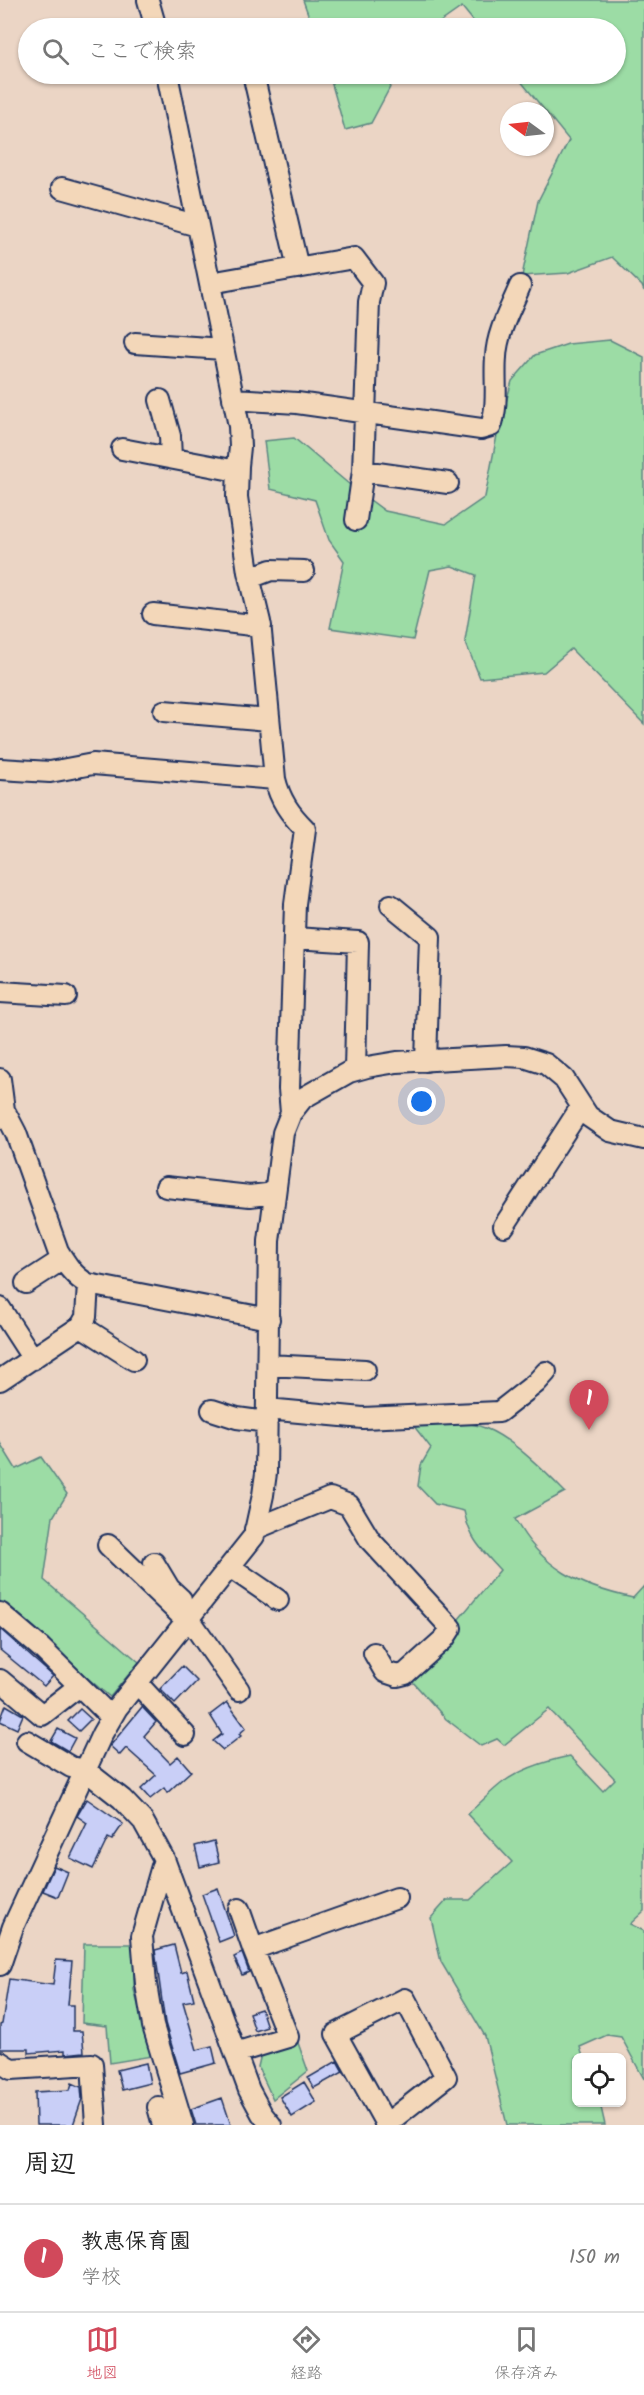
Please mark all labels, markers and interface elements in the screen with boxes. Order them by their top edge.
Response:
search box [18,18,626,84]
icon: search [39,35,72,68]
text: ここで検索 [87,35,197,70]
north arrow [500,102,554,156]
your location [407,1087,436,1116]
pin: 1 [570,1380,608,1430]
map controls [572,2053,626,2107]
button: locate [572,2053,626,2107]
text: 周辺 [24,2144,76,2186]
text: 教恵保育園 [81,2225,191,2260]
text: 1 [40,2242,47,2274]
text: 150 m [569,2242,620,2274]
text: 学校 [81,2262,121,2294]
tab: 地図 [86,2323,119,2386]
tab: 経路 [290,2323,323,2386]
tab: 保存済み [494,2323,558,2386]

